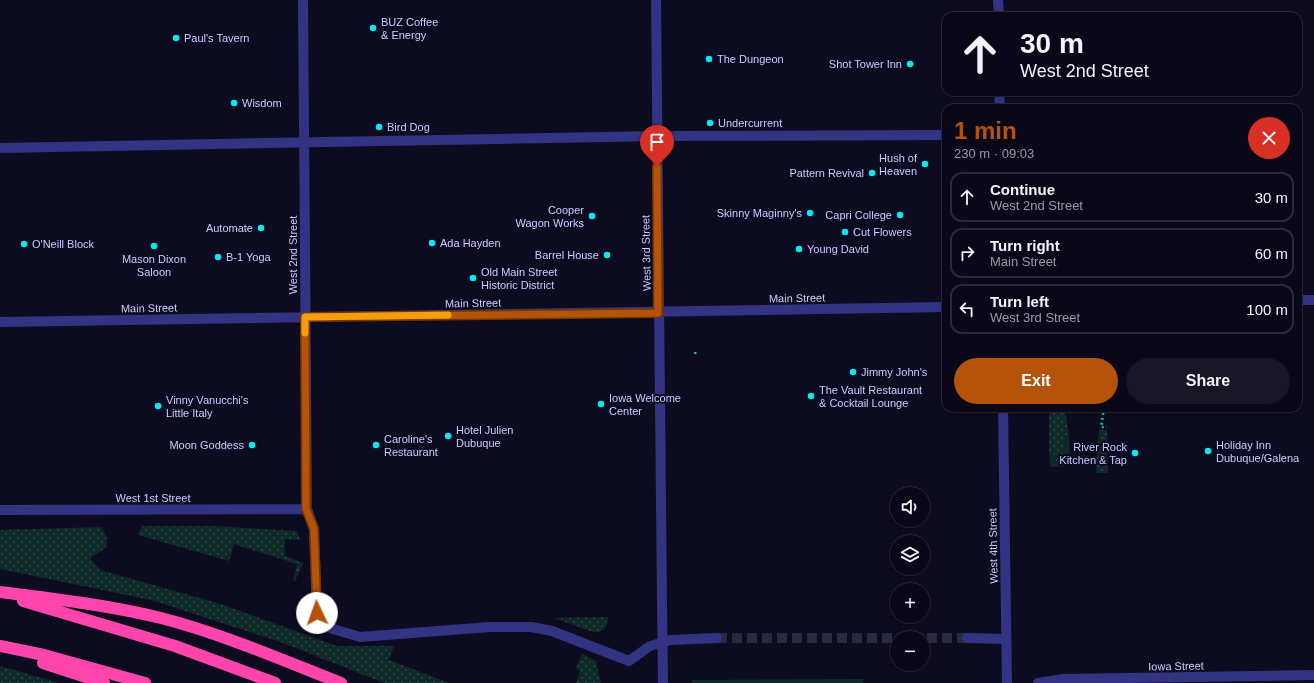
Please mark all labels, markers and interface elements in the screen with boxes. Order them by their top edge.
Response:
place label: BUZ Coffee & Energy [381,16,438,41]
marker: BUZ Coffee & Energy [368,23,378,33]
icon: ahead [954,28,1006,80]
text: 30 m [1020,28,1084,59]
place label: Paul's Tavern [184,32,250,44]
marker: Paul's Tavern [171,33,181,43]
place label: The Dungeon [717,53,784,65]
marker: The Dungeon [704,54,714,64]
place label: Shot Tower Inn [829,58,902,70]
marker: Shot Tower Inn [905,59,915,69]
text: West 2nd Street [1020,61,1149,81]
place label: Wisdom [242,97,282,109]
marker: Wisdom [229,98,239,108]
place label: Undercurrent [718,117,782,129]
text: 1 min [954,117,1017,144]
button: close [1248,117,1290,159]
marker: Undercurrent [705,118,715,128]
place label: Bird Dog [387,121,430,133]
marker: Bird Dog [374,122,384,132]
pin [640,125,674,166]
icon: arrive [646,131,668,153]
text: 230 m · 09:03 [954,146,1034,161]
place label: Hush of Heaven [879,152,918,177]
marker: Hush of Heaven [920,159,930,169]
place label: Pattern Revival [789,167,864,179]
marker: Pattern Revival [867,168,877,178]
text: Continue [990,181,1055,198]
icon: ahead [956,186,978,208]
text: 30 m [1255,189,1288,206]
text: West 2nd Street [990,198,1083,213]
place label: Cooper Wagon Works [516,204,584,229]
place label: Skinny Maginny's [717,207,803,219]
marker: Skinny Maginny's [805,208,815,218]
place label: Capri College [825,209,892,221]
marker: Capri College [895,210,905,220]
marker: Cooper Wagon Works [587,211,597,221]
street label: West 3rd Street [639,215,653,291]
street label: West 2nd Street [287,216,299,294]
place label: Automate [206,222,253,234]
marker: Automate [256,223,266,233]
place label: Cut Flowers [853,226,912,238]
marker: Cut Flowers [840,227,850,237]
place label: Ada Hayden [440,237,501,249]
text: Turn right [990,237,1060,254]
place label: O'Neill Block [32,238,95,250]
marker: Ada Hayden [427,238,437,248]
marker: O'Neill Block [19,239,29,249]
marker: Mason Dixon Saloon [149,241,159,251]
icon: right [956,242,978,264]
place label: Young David [807,243,869,255]
marker: Young David [794,244,804,254]
text: 60 m [1255,245,1288,262]
place label: Barrel House [535,249,599,261]
marker: Barrel House [602,250,612,260]
place label: B-1 Yoga [226,251,272,263]
marker: B-1 Yoga [213,252,223,262]
place label: Mason Dixon Saloon [122,253,186,278]
text: Main Street [990,254,1056,269]
place label: Old Main Street Historic District [481,266,557,291]
marker: Old Main Street Historic District [468,273,478,283]
street label: Main Street [769,292,825,304]
text: Turn left [990,293,1049,310]
street label: Main Street [445,297,501,309]
icon: left [956,298,978,320]
text: 100 m [1246,301,1288,318]
street label: Main Street [121,302,177,314]
text: West 3rd Street [990,310,1080,325]
button: Exit [954,358,1118,404]
button: Share [1126,358,1290,404]
place label: Jimmy John's [861,366,928,378]
marker: Jimmy John's [848,367,858,377]
place label: The Vault Restaurant & Cocktail Lounge [819,384,922,409]
marker: The Vault Restaurant & Cocktail Lounge [806,391,816,401]
place label: Iowa Welcome Center [609,392,681,417]
place label: Vinny Vanucchi's Little Italy [166,394,249,419]
marker: Iowa Welcome Center [596,399,606,409]
marker: Vinny Vanucchi's Little Italy [153,401,163,411]
place label: Hotel Julien Dubuque [456,424,513,449]
marker: Hotel Julien Dubuque [443,431,453,441]
place label: Caroline's Restaurant [384,433,438,458]
place label: Moon Goddess [169,439,244,451]
place label: Holiday Inn Dubuque/Galena [1216,439,1300,464]
marker: Moon Goddess [247,440,257,450]
marker: Caroline's Restaurant [371,440,381,450]
place label: River Rock Kitchen & Tap [1059,441,1127,466]
marker: Holiday Inn Dubuque/Galena [1203,446,1213,456]
marker: River Rock Kitchen & Tap [1130,448,1140,458]
map controls [890,487,930,671]
button: sound [890,487,930,527]
street label: West 1st Street [116,492,191,504]
street label: West 4th Street [986,508,1000,584]
button: layers [890,535,930,575]
button: + [890,583,930,623]
position arrow [296,592,338,634]
button: − [890,631,930,671]
street label: Iowa Street [1148,660,1204,672]

